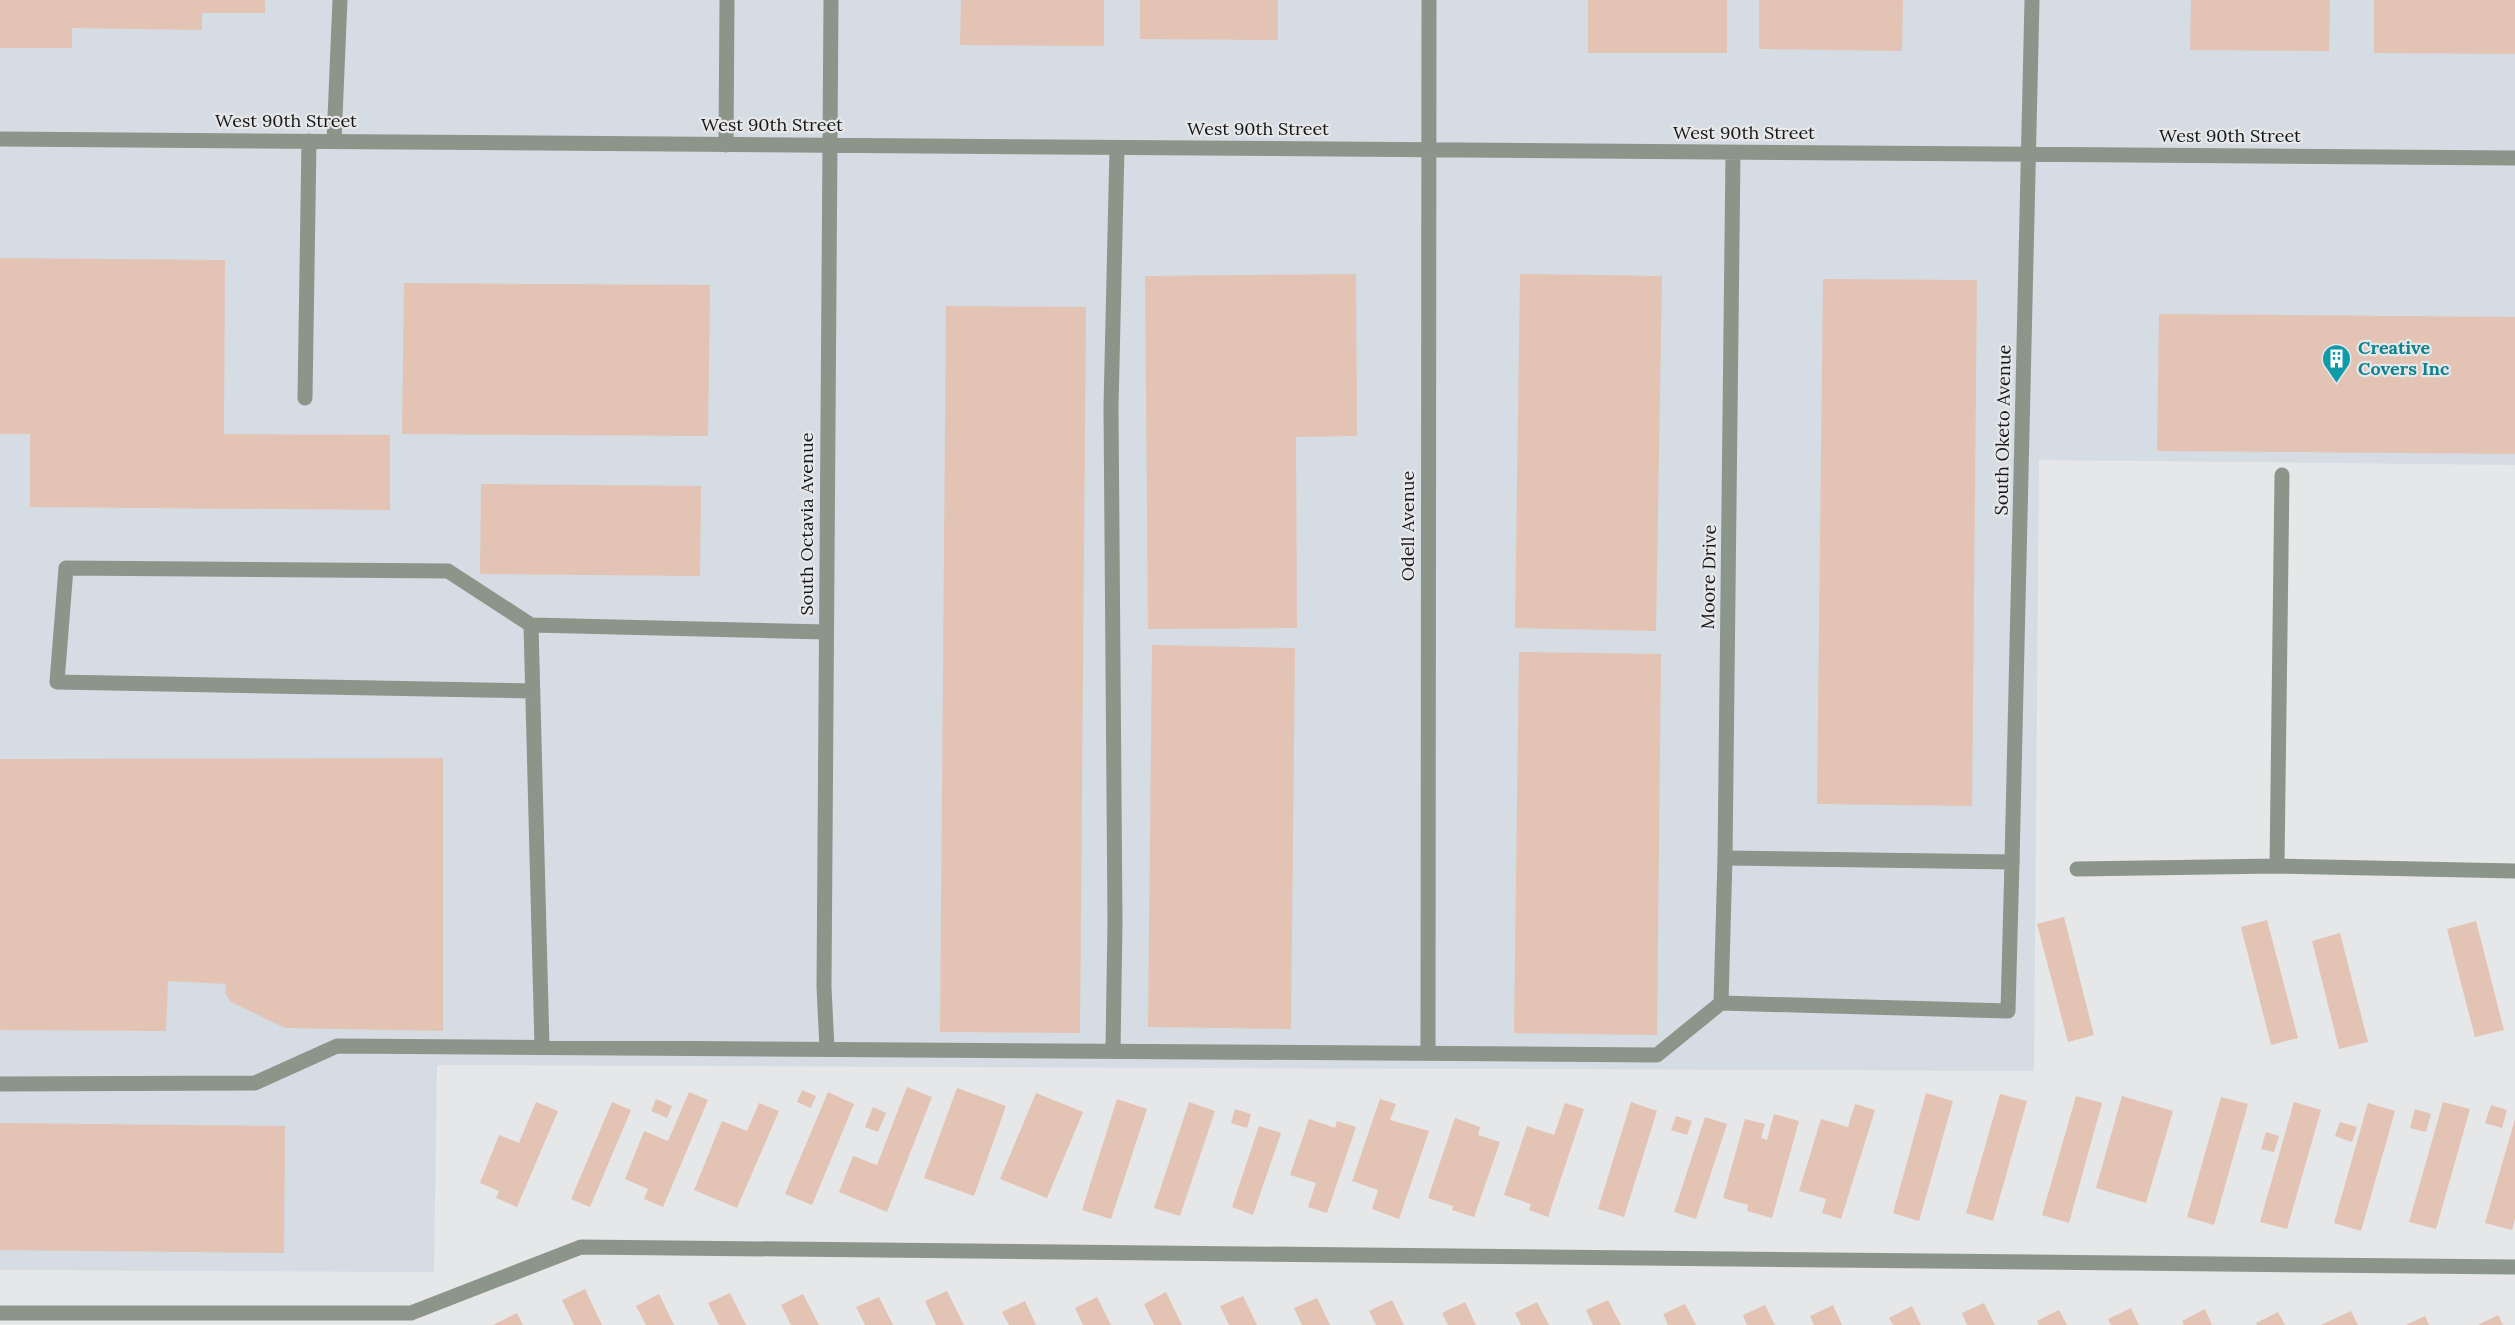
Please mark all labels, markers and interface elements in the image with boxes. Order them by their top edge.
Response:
street label: West 90th Street [215,109,357,132]
street label: West 90th Street [701,113,843,136]
street label: West 90th Street [1187,117,1329,140]
street label: West 90th Street [1673,121,1815,144]
street label: West 90th Street [2159,124,2301,147]
place label: Creative Covers Inc [2358,336,2450,380]
building icon: Creative Covers Inc [2321,342,2353,384]
street label: South Oketo Avenue [1990,344,2015,516]
street label: South Octavia Avenue [795,432,818,615]
street label: Odell Avenue [1396,471,1419,581]
street label: Moore Drive [1696,524,1721,630]

